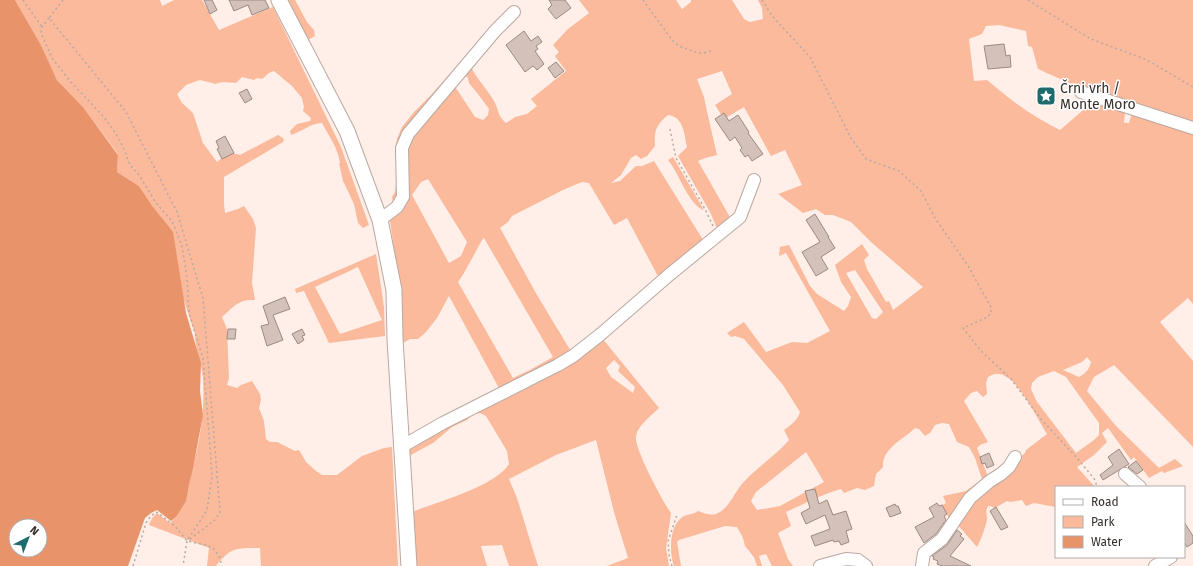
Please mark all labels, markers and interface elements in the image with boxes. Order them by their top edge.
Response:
place label: Črni vrh / Monte Moro [1060,79,1136,113]
place icon: Črni vrh / Monte Moro [1035,85,1057,107]
legend [1055,486,1185,558]
text: Road [1091,495,1119,509]
text: Park [1091,515,1115,529]
north arrow [8,518,48,558]
text: N [27,524,41,538]
text: Water [1091,535,1123,549]

